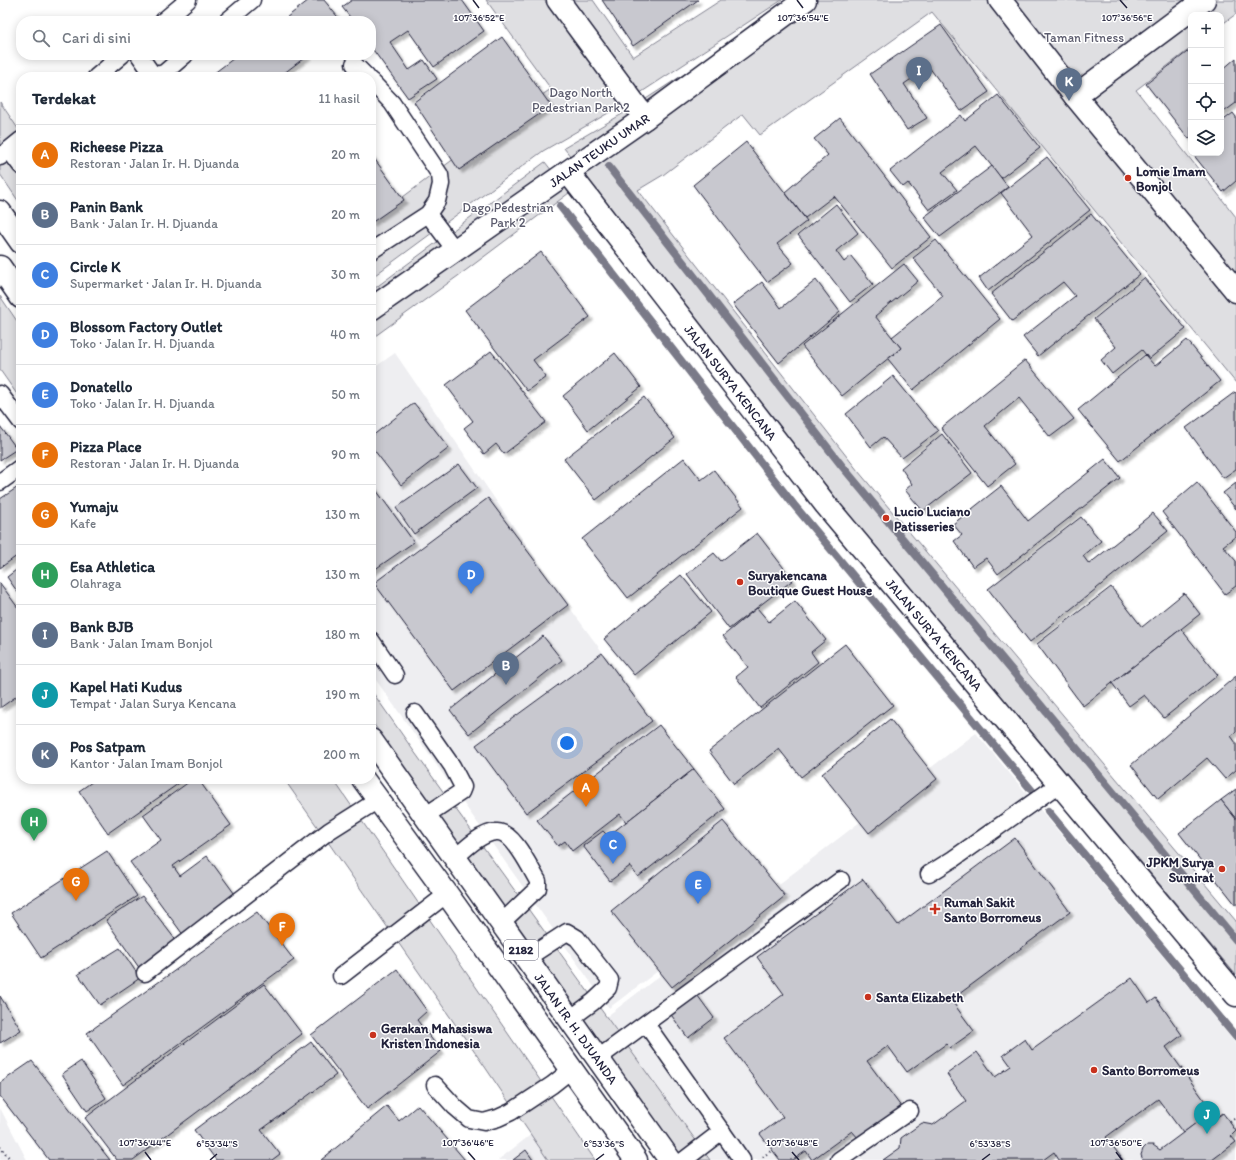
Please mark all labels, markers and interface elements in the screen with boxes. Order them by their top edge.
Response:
text: 107°36'52"E [454,11,505,24]
text: 107°36'54"E [777,11,829,24]
text: 107°36'56"E [1101,11,1153,24]
map controls [1188,12,1224,156]
button: + [1188,12,1224,48]
search box [16,16,376,60]
icon: search [30,27,52,49]
text: Cari di sini [62,29,131,47]
park label: Taman Fitness [1044,30,1124,45]
button: − [1188,48,1224,84]
pin: I [906,57,932,90]
pin: K [1056,68,1082,101]
button: locate [1188,84,1224,120]
park label: Dago North Pedestrian Park 2 [532,85,630,115]
text: Terdekat [32,88,96,108]
text: 11 hasil [318,91,360,106]
street label: JALAN TEUKU UMAR [546,110,652,190]
button: layers [1188,120,1224,156]
text: Richeese Pizza [70,138,163,156]
text: A [41,147,49,162]
text: 20 m [331,147,360,162]
text: Restoran · Jalan Ir. H. Djuanda [70,156,239,171]
place label: Lomie Imam Bonjol [1136,164,1206,195]
marker: Lomie Imam Bonjol [1123,173,1133,183]
text: Panin Bank [70,198,143,216]
park label: Dago Pedestrian Park 2 [462,200,554,230]
text: B [41,207,49,222]
text: 20 m [331,207,360,222]
text: Bank · Jalan Ir. H. Djuanda [70,216,218,231]
text: Circle K [70,258,121,276]
text: C [41,267,49,282]
text: 30 m [331,267,360,282]
text: Supermarket · Jalan Ir. H. Djuanda [70,276,262,291]
text: Blossom Factory Outlet [70,318,222,336]
street label: JALAN SURYA KENCANA [682,322,781,443]
text: D [41,327,49,342]
text: 40 m [330,327,360,342]
text: Toko · Jalan Ir. H. Djuanda [70,336,215,351]
text: Donatello [70,378,132,396]
text: E [41,387,49,402]
text: 50 m [331,387,360,402]
text: Toko · Jalan Ir. H. Djuanda [70,396,215,411]
text: Pizza Place [70,438,142,456]
text: F [42,447,48,462]
text: 90 m [331,447,360,462]
text: Restoran · Jalan Ir. H. Djuanda [70,456,239,471]
text: Yumaju [70,498,118,516]
place label: Lucio Luciano Patisseries [894,504,971,534]
text: G [41,507,49,522]
text: 130 m [325,507,360,522]
marker: Lucio Luciano Patisseries [881,513,891,523]
text: Kafe [70,516,96,531]
text: Esa Athletica [70,558,155,576]
pin: D [458,561,484,594]
text: H [41,567,50,582]
text: 130 m [325,567,360,582]
place label: Suryakencana Boutique Guest House [748,568,872,599]
street label: JALAN SURYA KENCANA [883,575,986,694]
text: Olahraga [70,576,122,591]
marker: Suryakencana Boutique Guest House [735,577,745,587]
text: Bank BJB [70,618,134,636]
text: I [43,627,47,642]
text: 180 m [325,627,360,642]
text: Bank · Jalan Imam Bonjol [70,636,213,651]
pin: B [493,652,519,685]
text: Kapel Hati Kudus [70,678,182,696]
text: J [42,687,48,702]
text: 190 m [325,687,360,702]
text: Tempat · Jalan Surya Kencana [70,696,236,711]
your location [557,733,577,753]
text: Pos Satpam [70,738,146,756]
text: K [41,747,49,762]
text: 200 m [323,747,360,762]
text: Kantor · Jalan Imam Bonjol [70,756,223,771]
pin: A [573,774,599,807]
pin: H [21,808,47,841]
pin: C [600,831,626,864]
place label: JPKM Surya Sumirat [1146,855,1215,885]
marker: JPKM Surya Sumirat [1217,864,1227,874]
pin: G [63,868,89,901]
pin: E [685,871,711,904]
place label: Rumah Sakit Santo Borromeus [944,895,1041,925]
marker: Rumah Sakit Santo Borromeus [929,903,941,915]
pin: F [269,913,295,946]
road number: 2182 [504,940,538,960]
street label: JALAN IR. H. DJUANDA [532,970,621,1087]
place label: Santa Elizabeth [876,990,964,1005]
marker: Santa Elizabeth [863,992,873,1002]
place label: Gerakan Mahasiswa Kristen Indonesia [381,1021,493,1051]
marker: Gerakan Mahasiswa Kristen Indonesia [368,1030,378,1040]
place label: Santo Borromeus [1102,1063,1199,1078]
marker: Santo Borromeus [1089,1065,1099,1075]
pin: J [1194,1101,1220,1134]
text: 107°36'44"E [119,1136,172,1149]
text: 107°36'46"E [442,1136,494,1149]
text: 107°36'48"E [766,1136,818,1149]
text: 107°36'50"E [1090,1136,1142,1149]
text: 6°53'34"S [196,1137,238,1150]
text: 6°53'36"S [584,1137,625,1150]
text: 6°53'38"S [970,1137,1011,1150]

